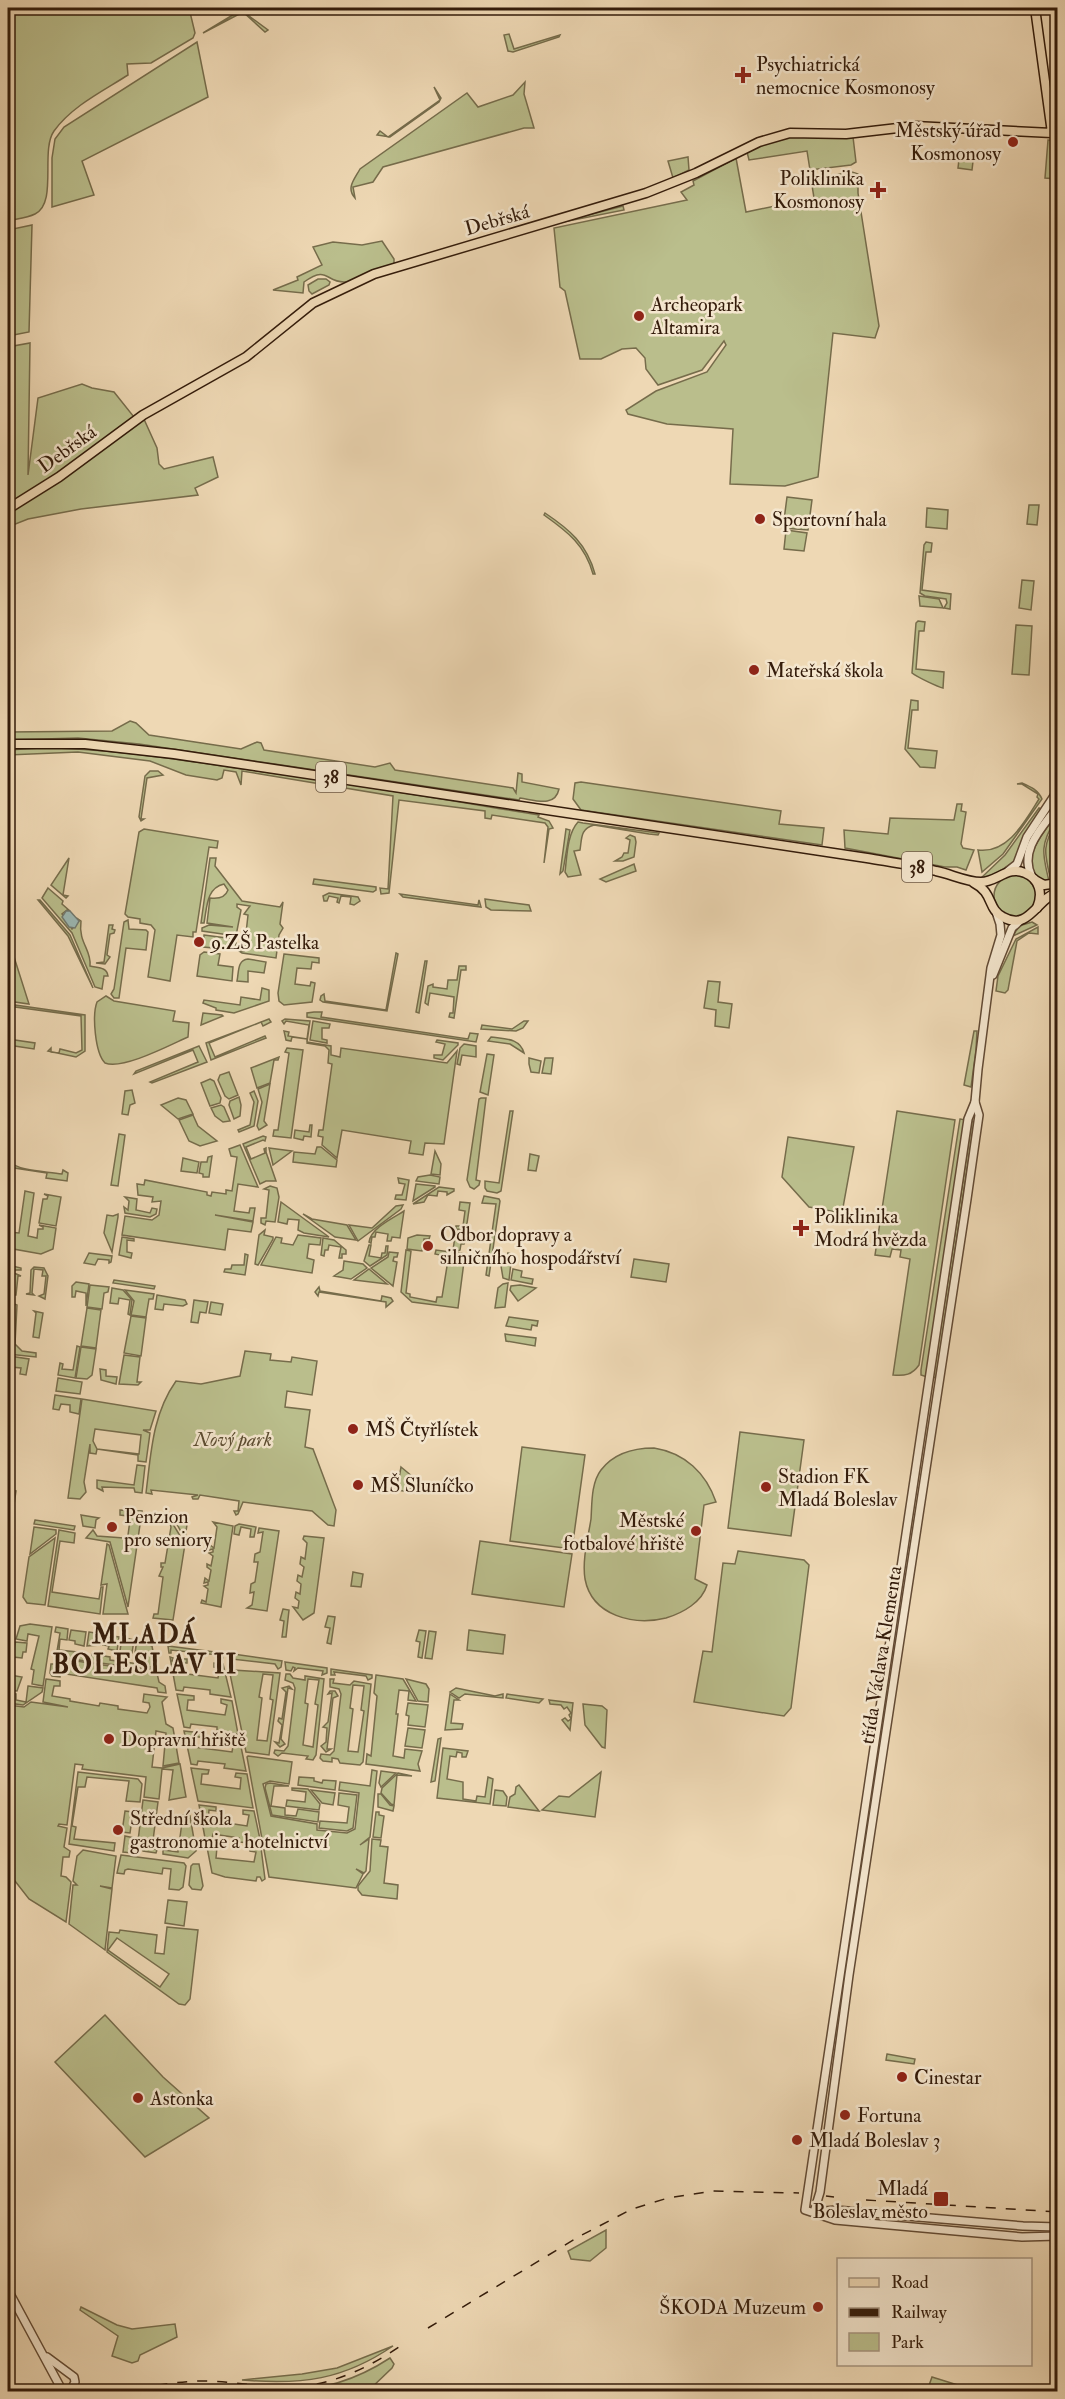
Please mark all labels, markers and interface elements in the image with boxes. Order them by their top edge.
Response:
place label: Psychiatrická nemocnice Kosmonosy [756,52,936,100]
marker: Psychiatrická nemocnice Kosmonosy [734,66,752,84]
place label: Městský úřad Kosmonosy [895,118,1002,166]
marker: Městský úřad Kosmonosy [1006,135,1020,149]
place label: Poliklinika Kosmonosy [773,166,865,214]
marker: Poliklinika Kosmonosy [869,181,887,199]
street label: Debřská [462,199,533,241]
place label: Archeopark Altamira [650,292,743,340]
marker: Archeopark Altamira [632,309,646,323]
street label: Debřská [33,419,102,479]
place label: Sportovní hala [772,507,887,533]
marker: Sportovní hala [753,512,767,526]
place label: Mateřská škola [766,658,884,683]
marker: Mateřská škola [747,663,761,677]
road number: 38 [316,762,346,792]
road number: 38 [902,852,932,882]
place label: 9.ZŠ Pastelka [209,929,320,955]
marker: 9.ZŠ Pastelka [192,935,206,949]
place label: Poliklinika Modrá hvězda [814,1204,928,1252]
marker: Poliklinika Modrá hvězda [792,1219,810,1237]
place label: Odbor dopravy a silničního hospodářství [440,1222,622,1271]
marker: Odbor dopravy a silničního hospodářství [421,1239,435,1253]
place label: MŠ Čtyřlístek [365,1416,479,1442]
marker: MŠ Čtyřlístek [346,1422,360,1436]
park label: Nový park [193,1427,272,1452]
place label: Stadion FK Mladá Boleslav [778,1464,898,1512]
place label: MŠ Sluníčko [370,1472,474,1498]
marker: MŠ Sluníčko [351,1478,365,1492]
marker: Stadion FK Mladá Boleslav [759,1480,773,1494]
place label: Penzion pro seniory [123,1504,213,1553]
place label: Městské fotbalové hřiště [563,1508,685,1556]
marker: Penzion pro seniory [105,1520,119,1534]
marker: Městské fotbalové hřiště [689,1524,703,1538]
street label: třída Václava Klementa [855,1563,908,1746]
district label: MLADÁ BOLESLAV II [52,1616,238,1681]
place label: Dopravní hřiště [121,1727,246,1753]
marker: Dopravní hřiště [102,1732,116,1746]
place label: Střední škola gastronomie a hotelnictví [130,1806,330,1854]
marker: Střední škola gastronomie a hotelnictví [111,1823,125,1837]
place label: Cinestar [914,2065,982,2090]
marker: Cinestar [895,2070,909,2084]
place label: Astonka [149,2086,214,2111]
marker: Astonka [131,2091,145,2105]
place label: Fortuna [857,2103,922,2128]
marker: Fortuna [838,2108,852,2122]
place label: Mladá Boleslav 3 [809,2128,940,2153]
marker: Mladá Boleslav 3 [790,2133,804,2147]
place label: Mladá Boleslav město [813,2176,929,2224]
marker: Mladá Boleslav město [932,2190,950,2208]
legend [837,2258,1032,2366]
text: Road [891,2271,929,2294]
place label: ŠKODA Muzeum [659,2294,806,2320]
marker: ŠKODA Muzeum [811,2300,825,2314]
text: Railway [891,2301,948,2324]
text: Park [891,2331,924,2354]

